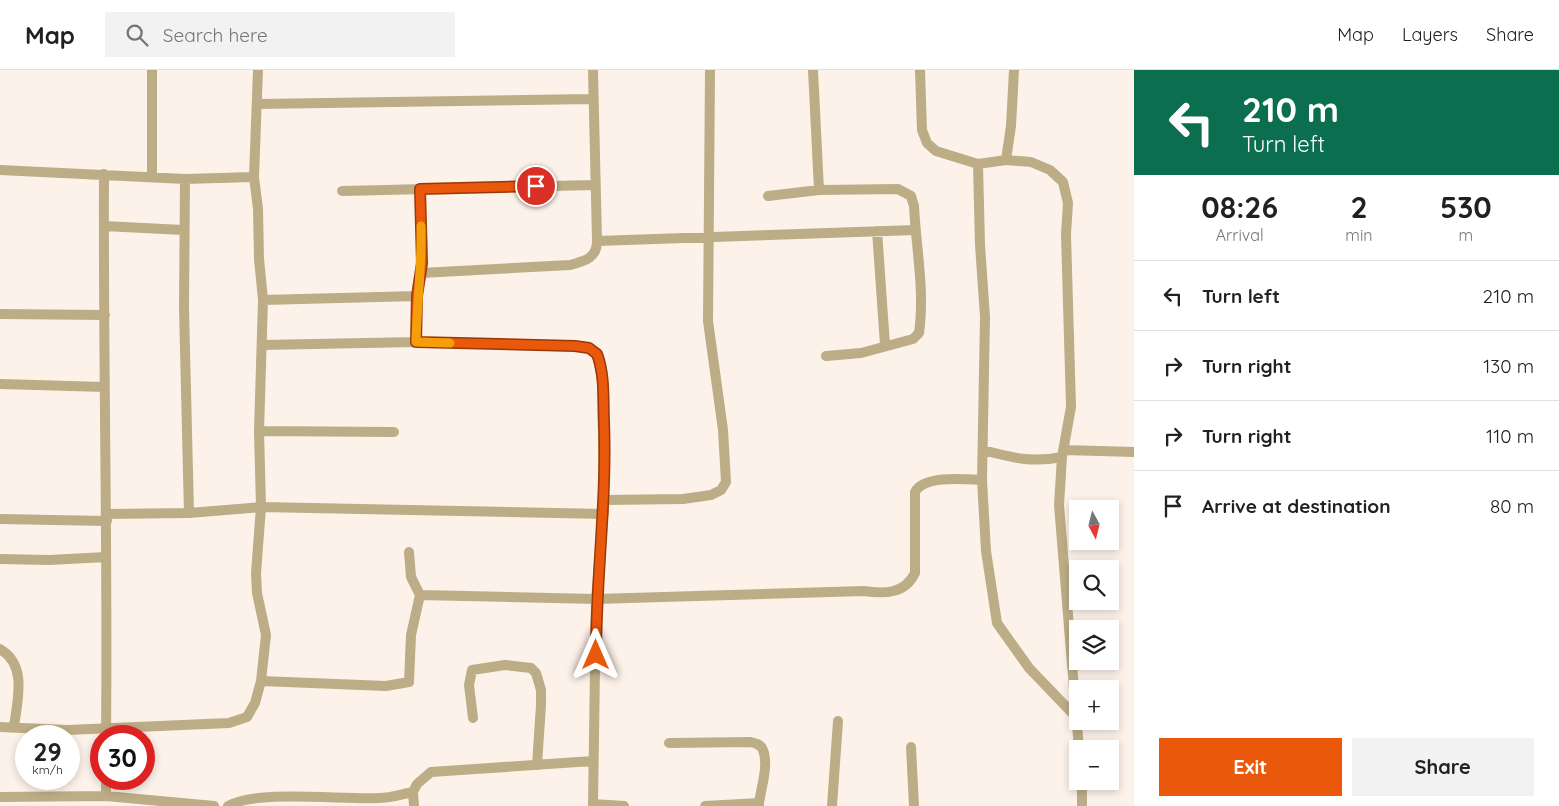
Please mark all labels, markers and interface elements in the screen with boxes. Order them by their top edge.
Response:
search box [105,12,455,57]
text: Map [25,20,75,50]
icon: search [123,21,151,49]
text: Search here [163,23,268,47]
text: Map [1337,23,1374,46]
text: Layers [1402,23,1458,46]
text: Share [1486,23,1534,46]
text: 210 m [1242,87,1339,131]
icon: left [1159,90,1224,155]
text: Turn left [1242,130,1325,158]
pin [515,165,557,207]
icon: arrive [522,172,550,200]
text: 08:26 [1201,188,1278,226]
text: 2 [1350,188,1367,226]
text: 530 [1440,188,1492,226]
text: Arrival [1216,225,1264,245]
text: min [1345,225,1373,245]
text: m [1458,225,1473,245]
icon: left [1159,282,1187,310]
text: Turn left [1202,284,1280,308]
text: 210 m [1483,284,1534,308]
icon: right [1159,352,1187,380]
text: Turn right [1202,354,1291,378]
text: 130 m [1483,354,1534,378]
icon: right [1159,422,1187,450]
text: Turn right [1202,424,1291,448]
text: 110 m [1486,424,1534,448]
icon: arrive [1159,492,1187,520]
text: Arrive at destination [1202,494,1391,518]
text: 80 m [1490,494,1534,518]
north arrow [1069,500,1119,550]
map controls [1069,500,1119,790]
button: search [1069,560,1119,610]
button: layers [1069,620,1119,670]
position arrow [569,628,621,680]
button: + [1069,680,1119,730]
speed limit sign: 30 [90,725,155,790]
text: 29 [33,736,62,767]
button: Exit [1159,738,1342,796]
button: Share [1352,738,1534,796]
button: − [1069,740,1119,790]
text: km/h [32,762,63,777]

